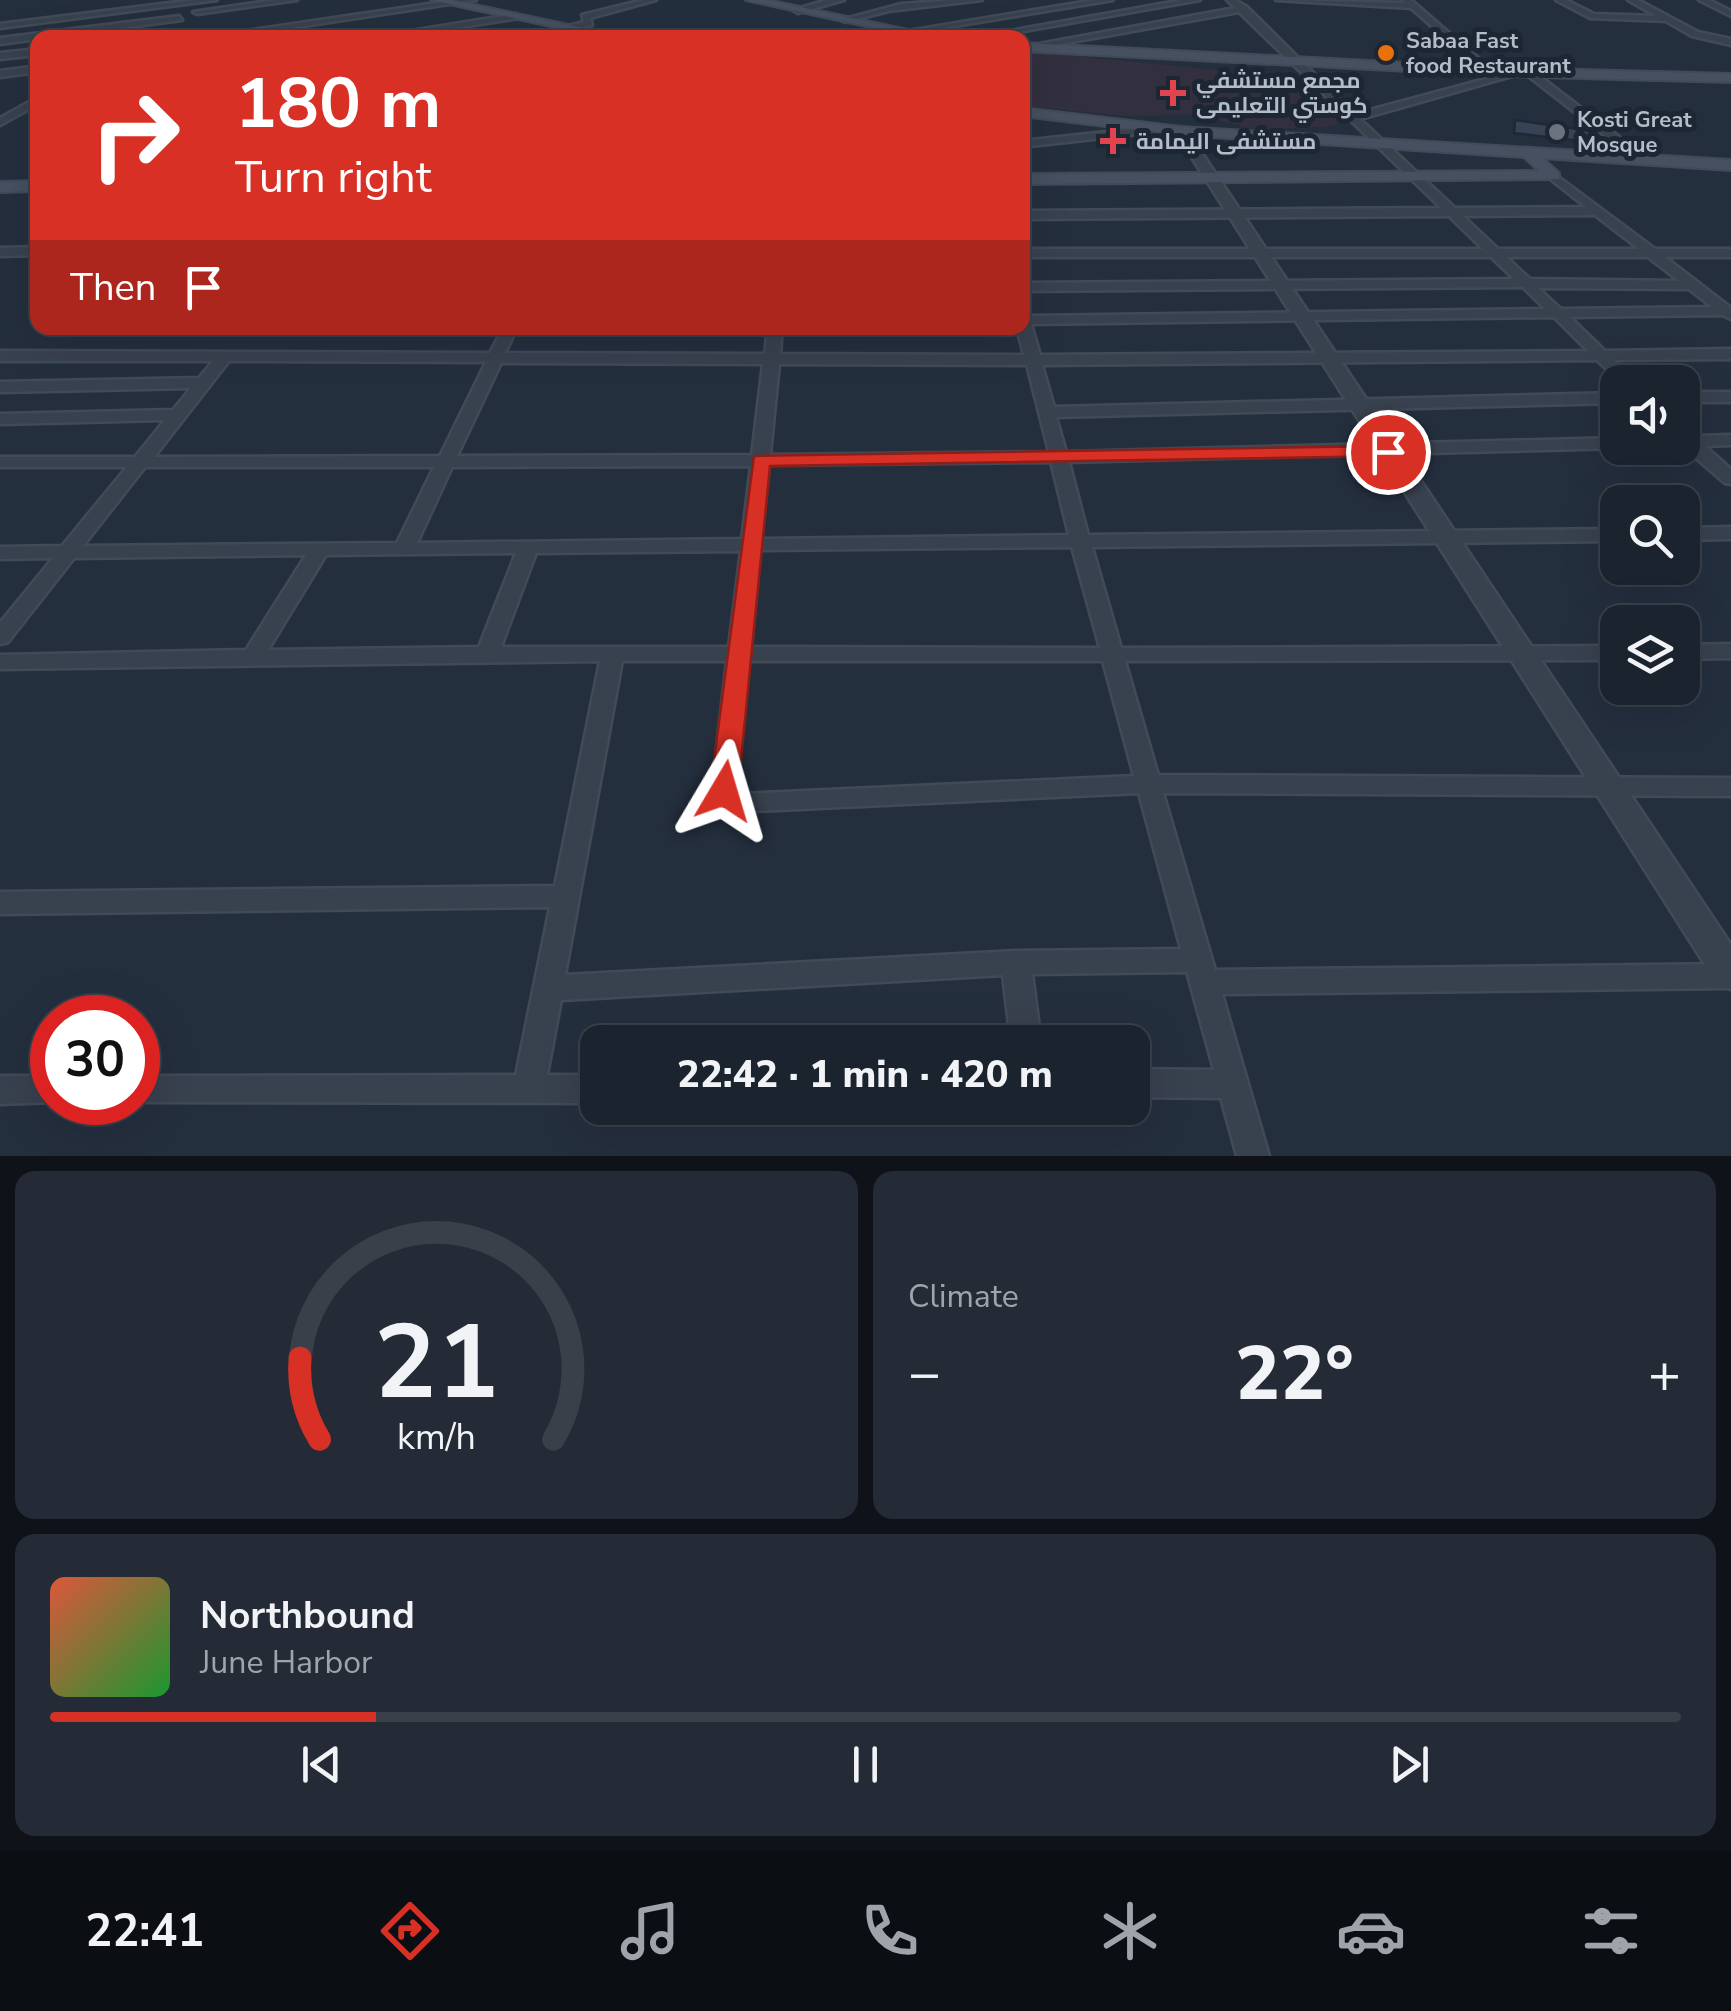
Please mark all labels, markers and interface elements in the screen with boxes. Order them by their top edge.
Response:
place label: Sabaa Fast food Restaurant [1406,26,1571,81]
marker: Sabaa Fast food Restaurant [1375,42,1397,64]
text: 180 m [235,56,441,152]
place label: مجمع مستشفي كوستي التعليمى [1196,66,1367,123]
icon: right [70,70,200,200]
marker: مجمع مستشفي كوستي التعليمى [1160,80,1186,106]
place label: Kosti Great Mosque [1577,105,1692,160]
marker: Kosti Great Mosque [1546,121,1568,143]
place label: مستشفى اليمامة [1136,127,1316,157]
marker: مستشفى اليمامة [1100,128,1126,154]
text: Turn right [235,147,432,208]
icon: arrive [176,260,231,315]
text: Then [70,262,156,313]
map controls [1600,365,1700,705]
button: sound [1600,365,1700,465]
pin [1346,410,1431,495]
icon: arrive [1361,425,1416,480]
button: search [1600,485,1700,585]
button: layers [1600,605,1700,705]
position arrow [672,739,776,843]
speed limit sign: 30 [30,995,160,1125]
text: 22:42 · 1 min · 420 m [677,1049,1053,1100]
text: Climate [908,1275,1019,1318]
text: 21 [374,1292,499,1434]
text: 22° [1235,1323,1354,1425]
text: − [908,1336,941,1411]
text: + [1648,1336,1681,1411]
text: km/h [397,1413,476,1462]
text: Northbound [200,1590,415,1641]
text: June Harbor [200,1641,372,1684]
icon: previous [294,1737,349,1792]
icon: pause [838,1737,893,1792]
icon: next [1382,1737,1437,1792]
icon: directions [375,1896,445,1966]
icon: music [615,1896,685,1966]
icon: phone [855,1896,925,1966]
icon: climate [1095,1896,1165,1966]
icon: car [1336,1896,1406,1966]
icon: filters [1576,1896,1646,1966]
text: 22:41 [85,1901,204,1962]

